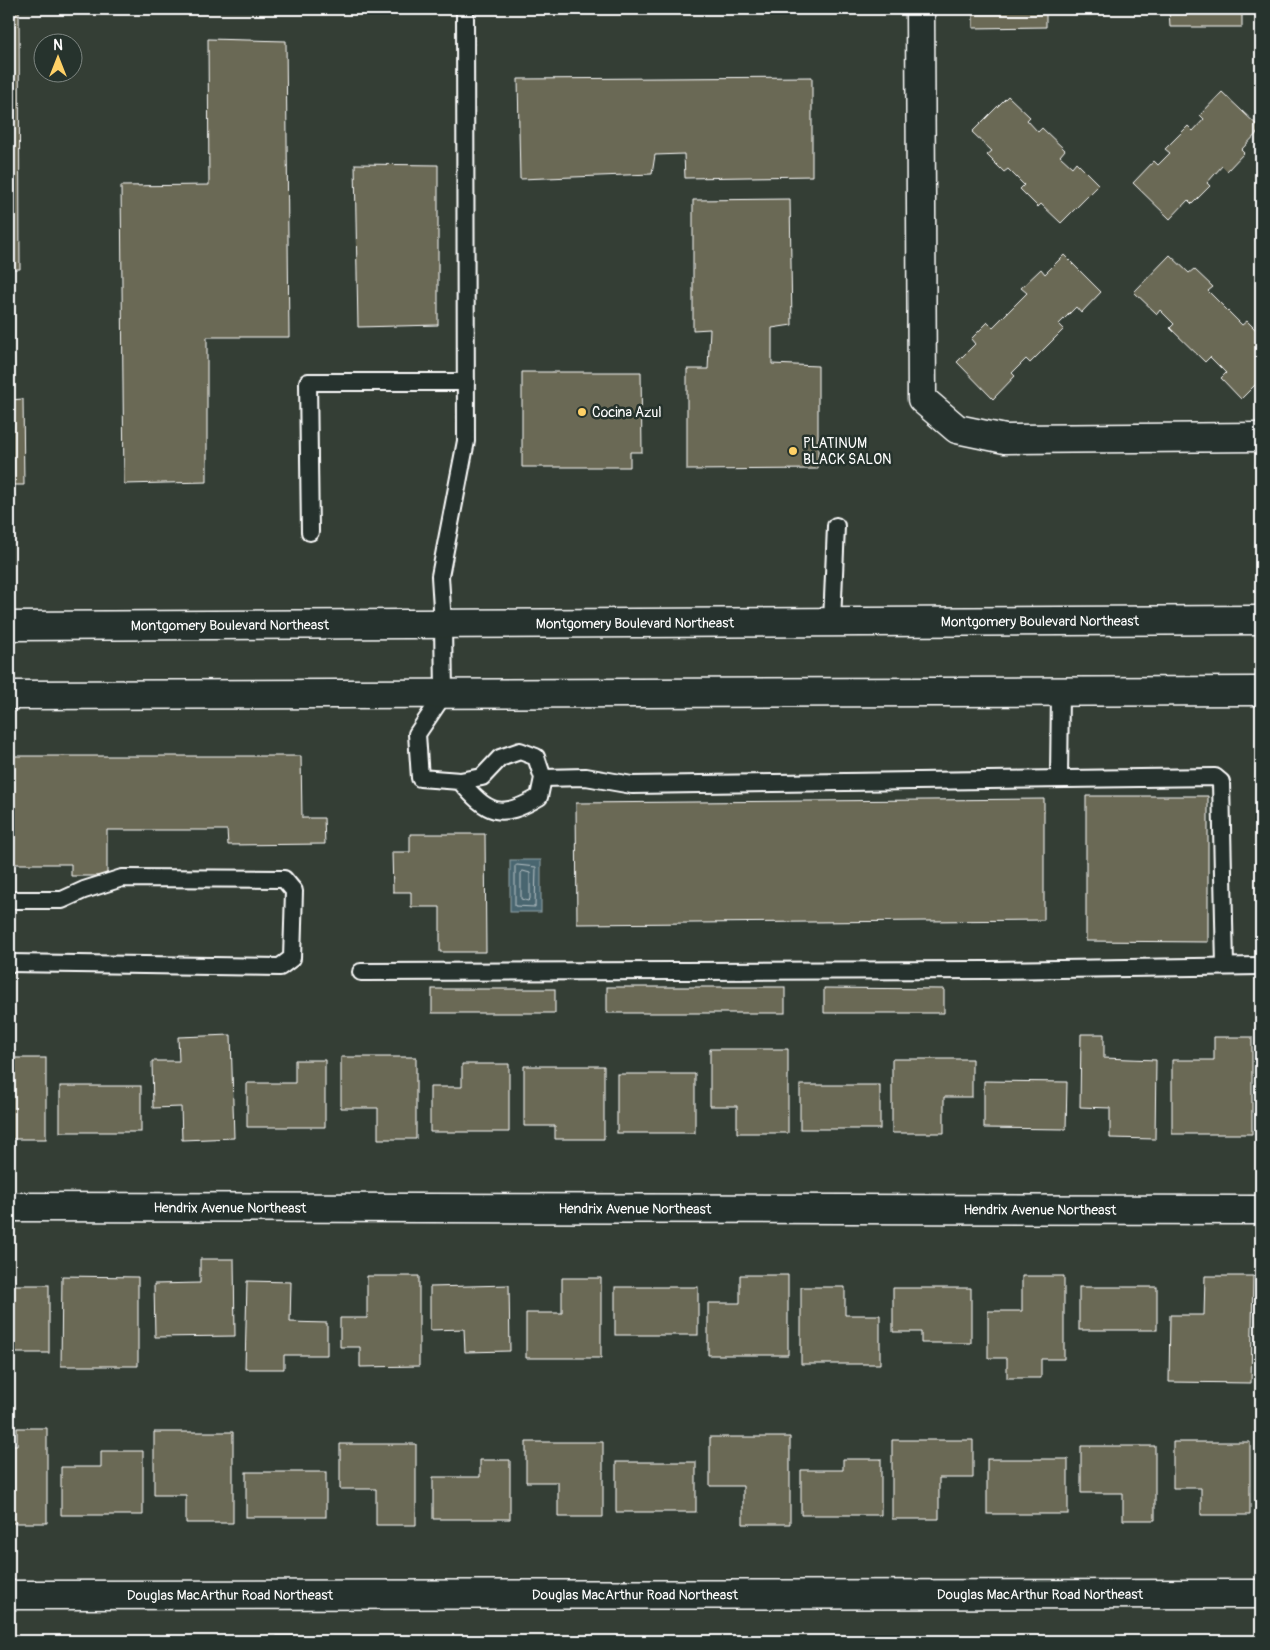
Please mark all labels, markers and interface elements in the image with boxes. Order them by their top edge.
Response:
north arrow [32,32,82,82]
text: N [53,37,63,54]
place label: Cocina Azul [592,404,662,421]
marker: Cocina Azul [576,406,588,418]
place label: PLATINUM BLACK SALON [803,435,892,468]
marker: PLATINUM BLACK SALON [787,445,799,457]
street label: Montgomery Boulevard Northeast [941,612,1140,630]
street label: Montgomery Boulevard Northeast [536,614,735,632]
street label: Montgomery Boulevard Northeast [131,616,330,634]
street label: Hendrix Avenue Northeast [153,1199,307,1216]
street label: Hendrix Avenue Northeast [558,1200,712,1217]
street label: Hendrix Avenue Northeast [963,1201,1117,1218]
street label: Douglas MacArthur Road Northeast [127,1586,334,1603]
street label: Douglas MacArthur Road Northeast [532,1586,739,1603]
street label: Douglas MacArthur Road Northeast [937,1586,1144,1603]

